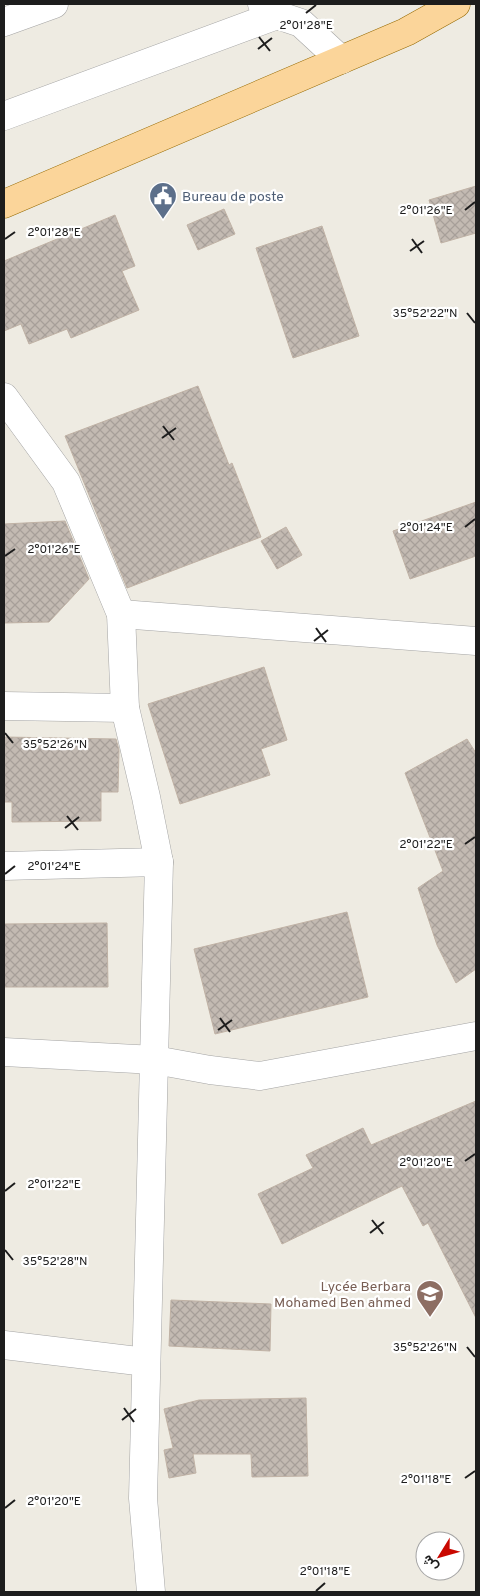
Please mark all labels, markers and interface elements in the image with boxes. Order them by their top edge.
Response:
text: 2°01'28"E [279,18,333,34]
public building icon: Bureau de poste [148,181,178,220]
place label: Bureau de poste [182,189,284,206]
text: 2°01'26"E [399,203,453,219]
text: 2°01'28"E [27,225,81,241]
text: 35°52'22"N [393,306,457,322]
text: 2°01'24"E [399,520,453,536]
text: 2°01'26"E [27,542,81,558]
text: 35°52'26"N [23,737,87,753]
text: 2°01'22"E [399,837,453,853]
text: 2°01'24"E [27,859,81,875]
text: 2°01'20"E [399,1155,453,1171]
text: 2°01'22"E [27,1177,81,1193]
text: 35°52'28"N [23,1254,87,1270]
place label: Lycée Berbara Mohamed Ben ahmed [274,1279,411,1312]
school or university icon: Lycée Berbara Mohamed Ben ahmed [415,1279,445,1318]
text: 35°52'26"N [393,1340,457,1356]
text: 2°01'18"E [401,1472,451,1488]
text: 2°01'20"E [27,1494,81,1510]
north arrow [415,1531,465,1581]
text: ش [419,1551,443,1575]
text: 2°01'18"E [300,1564,350,1580]

